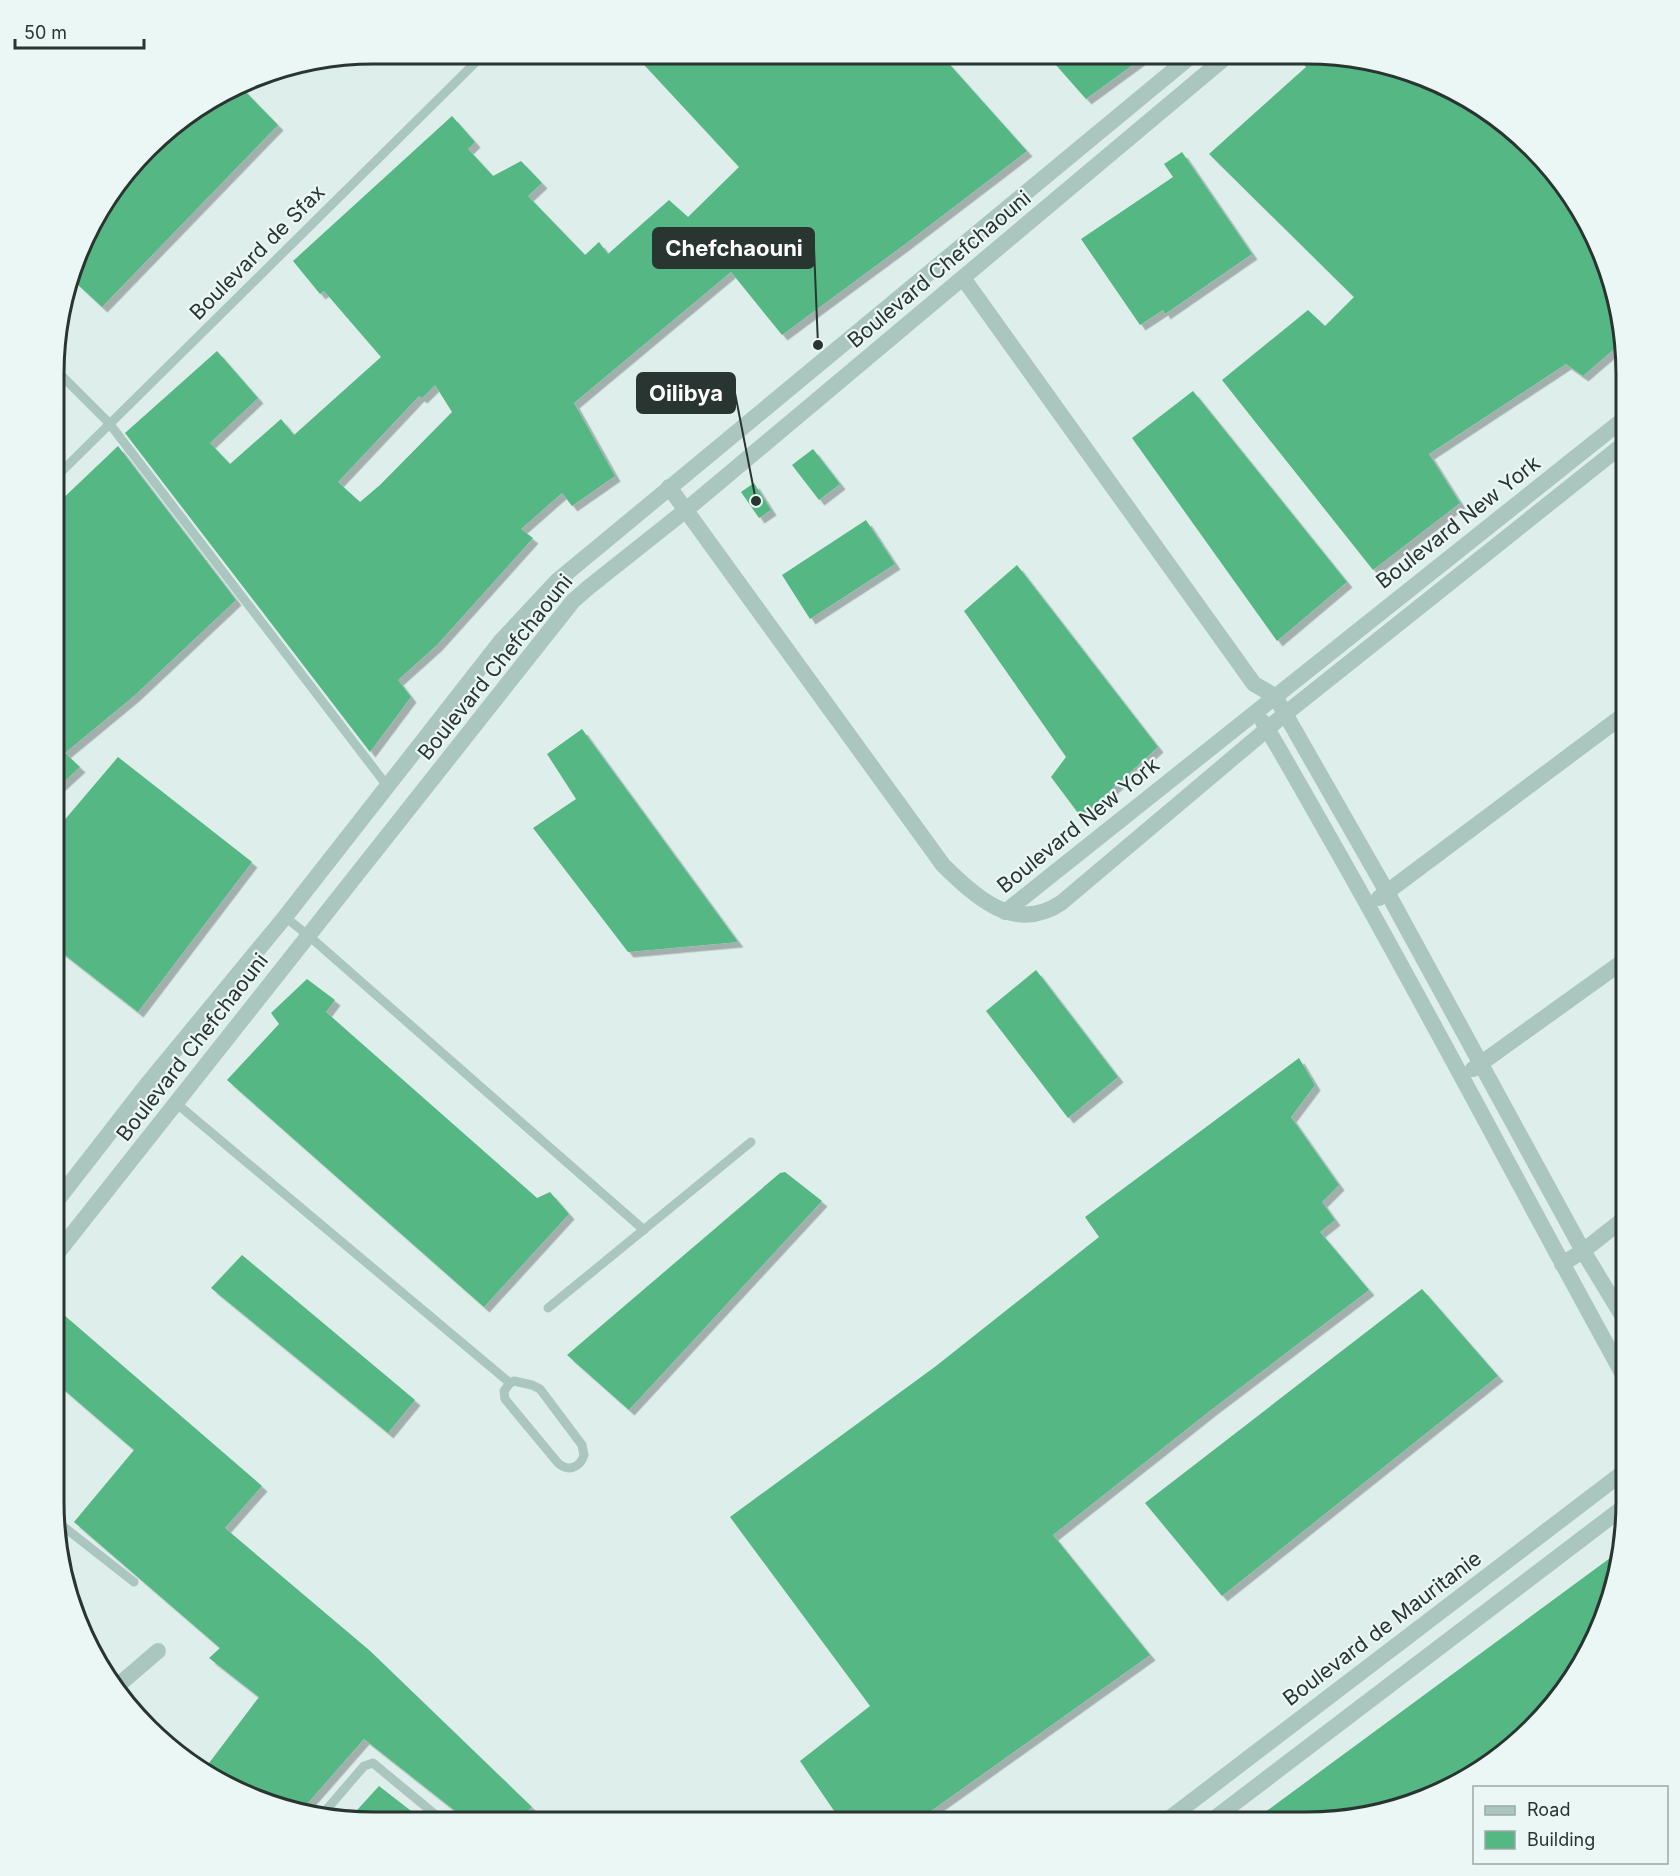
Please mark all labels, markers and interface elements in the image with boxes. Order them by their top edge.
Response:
scale bar [15,12,144,50]
text: 50 m [24,22,67,43]
street label: Boulevard de Sfax [184,179,330,325]
street label: Boulevard Chefchaouni [842,185,1036,353]
callout: Chefchaouni [653,228,814,268]
text: Chefchaouni [665,235,803,261]
callout: Oilibya [637,373,735,413]
text: Oilibya [649,380,723,406]
street label: Boulevard New York [1371,450,1545,594]
street label: Boulevard Chefchaouni [412,569,578,765]
street label: Boulevard New York [992,752,1164,898]
street label: Boulevard Chefchaouni [111,948,273,1146]
street label: Boulevard de Mauritanie [1278,1545,1486,1711]
legend [1473,1786,1668,1864]
text: Road [1527,1799,1570,1820]
text: Building [1527,1829,1595,1850]

